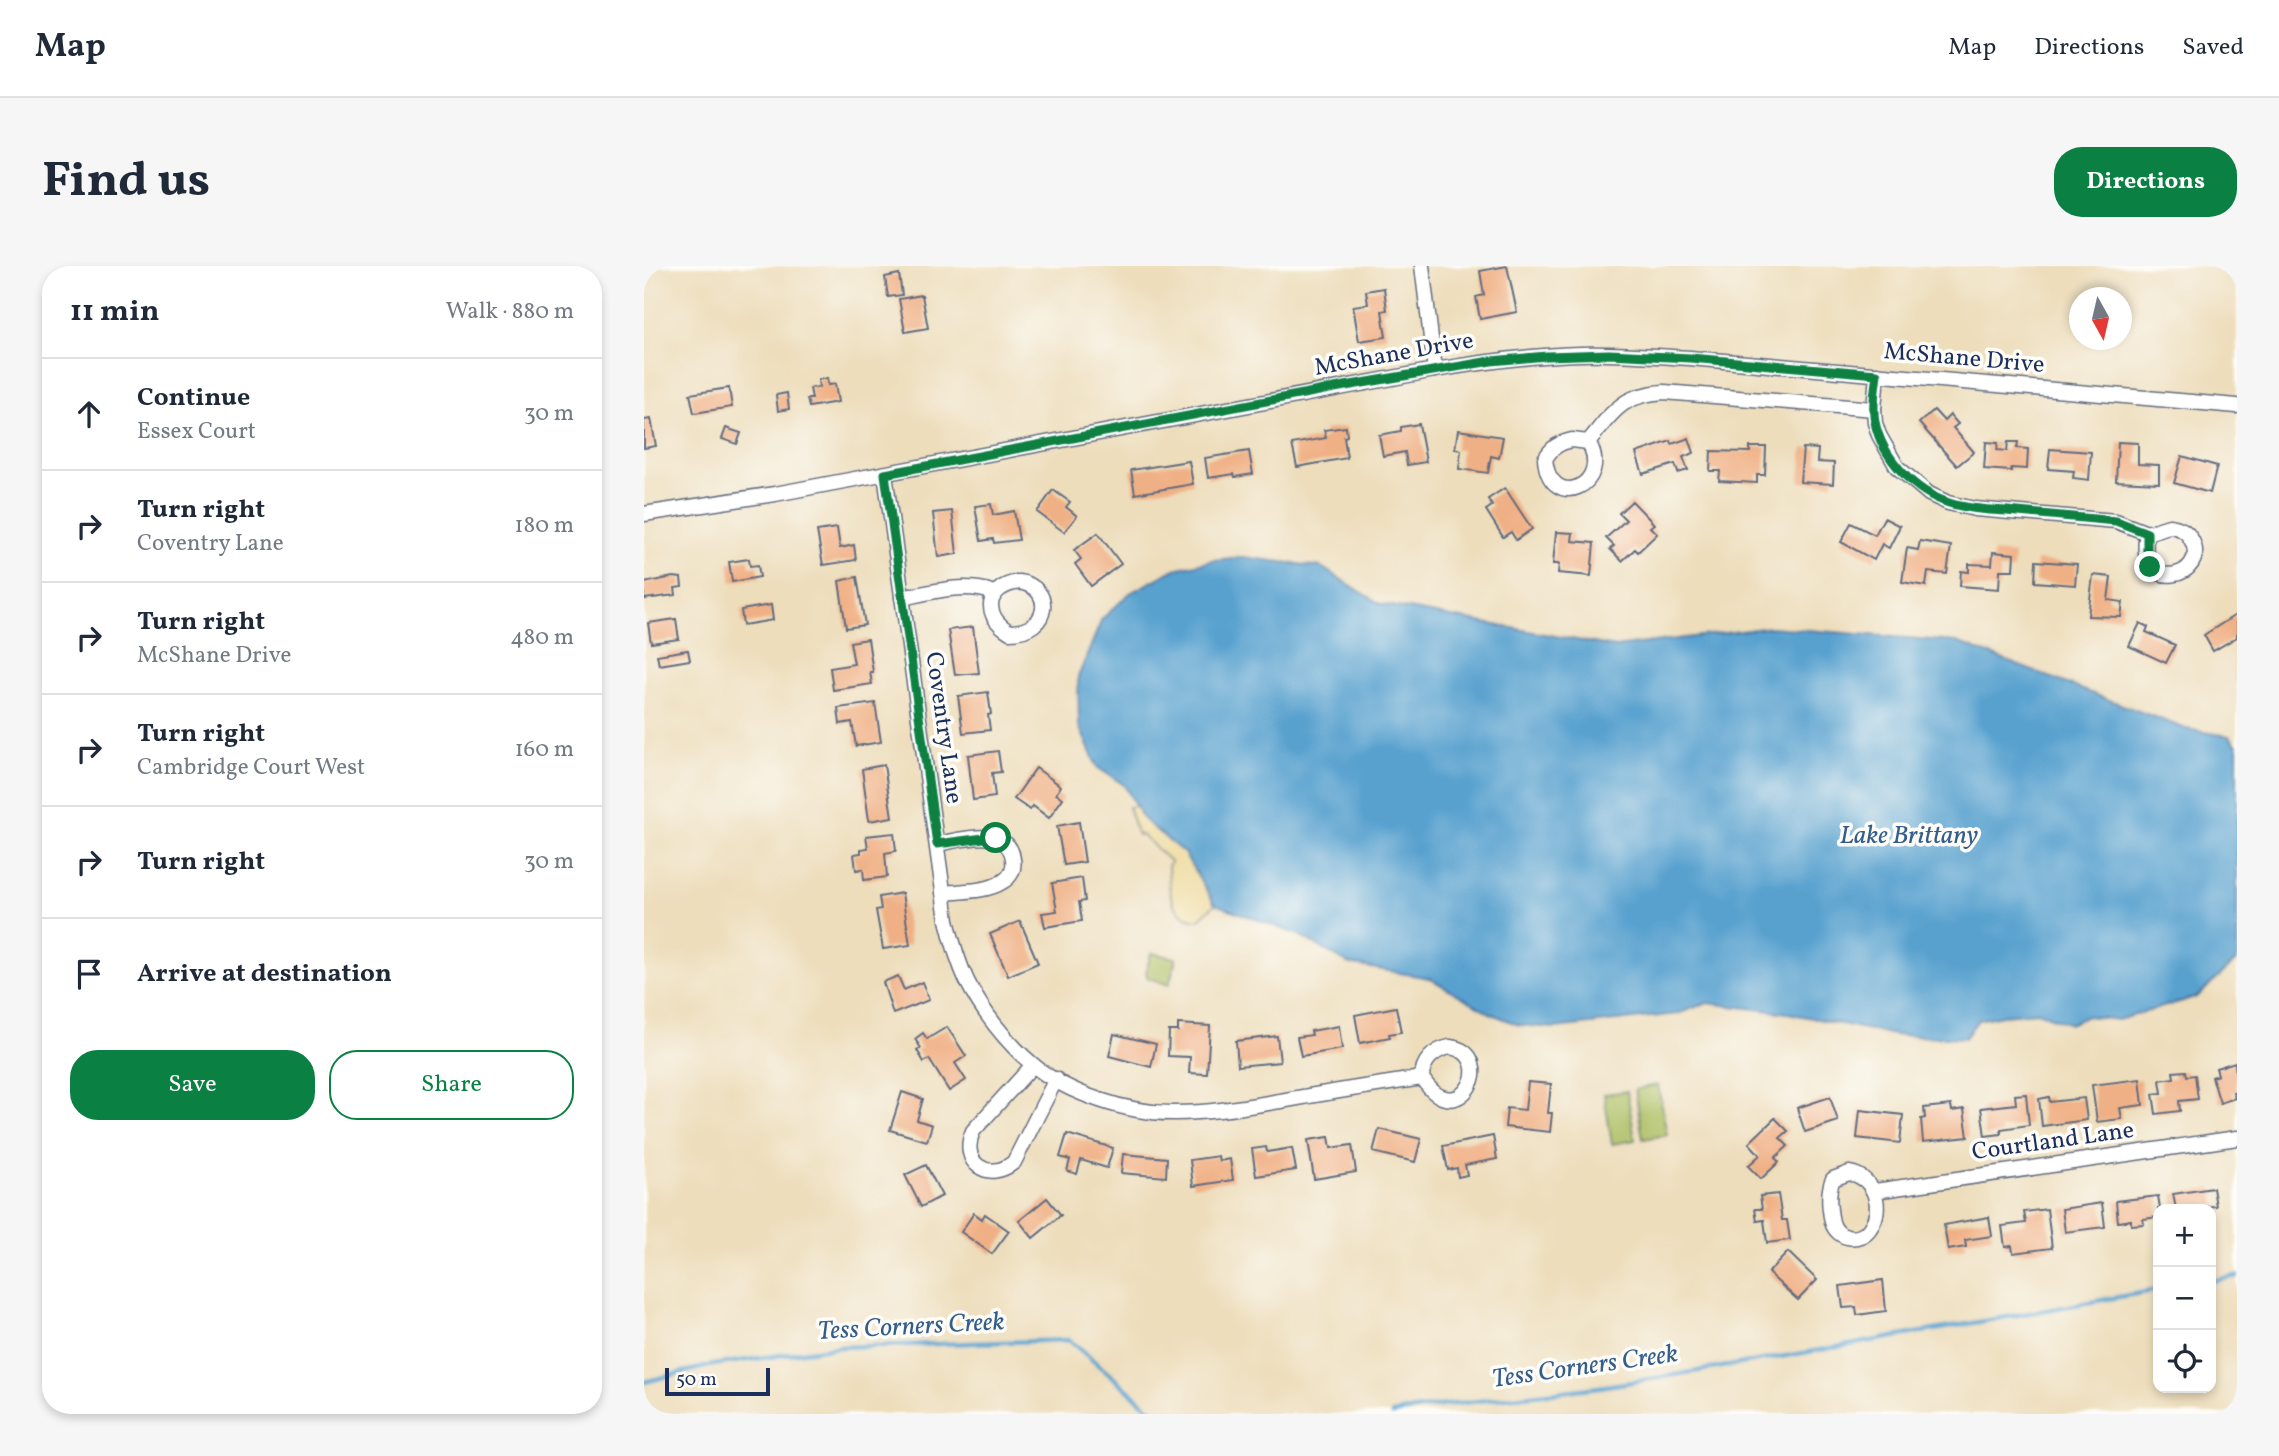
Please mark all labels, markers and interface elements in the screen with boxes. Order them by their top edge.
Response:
text: Map [35,25,106,71]
text: Map [1948,31,1996,65]
text: Directions [2034,31,2144,65]
text: Saved [2182,31,2244,65]
button: Directions [2054,147,2237,217]
text: Find us [42,148,210,217]
north arrow [2069,287,2132,350]
text: 11 min [70,291,160,333]
text: Walk · 880 m [446,296,574,328]
street label: McShane Drive [1312,324,1476,386]
street label: McShane Drive [1882,335,2046,383]
text: Continue [137,380,250,416]
icon: ahead [70,395,108,433]
text: 30 m [524,398,574,430]
text: Essex Court [137,416,256,448]
text: Turn right [137,492,265,528]
icon: right [70,507,108,545]
text: 180 m [515,510,574,542]
text: Coventry Lane [137,528,284,560]
route end [2134,551,2165,582]
text: Turn right [137,604,265,640]
icon: right [70,619,108,657]
text: 480 m [510,622,574,654]
text: McShane Drive [137,640,292,672]
street label: Coventry Lane [916,650,970,806]
text: Turn right [137,716,265,752]
icon: right [70,731,108,769]
text: 160 m [515,734,574,766]
text: Cambridge Court West [137,752,365,784]
water label: Lake Brittany [1840,818,1978,854]
route start [980,822,1011,853]
icon: right [70,843,108,881]
text: Turn right [137,844,265,880]
text: 30 m [524,846,574,878]
icon: arrive [70,955,108,993]
text: Arrive at destination [137,956,392,992]
button: Save [70,1050,315,1120]
button: Share [329,1050,574,1120]
street label: Courtland Lane [1970,1114,2136,1170]
map controls [2153,1204,2216,1393]
button: + [2153,1204,2216,1267]
button: − [2153,1267,2216,1330]
water label: Tess Corners Creek [817,1304,1005,1350]
button: locate [2153,1330,2216,1393]
water label: Tess Corners Creek [1490,1336,1680,1398]
scale bar [665,1365,770,1397]
text: 50 m [676,1367,717,1393]

